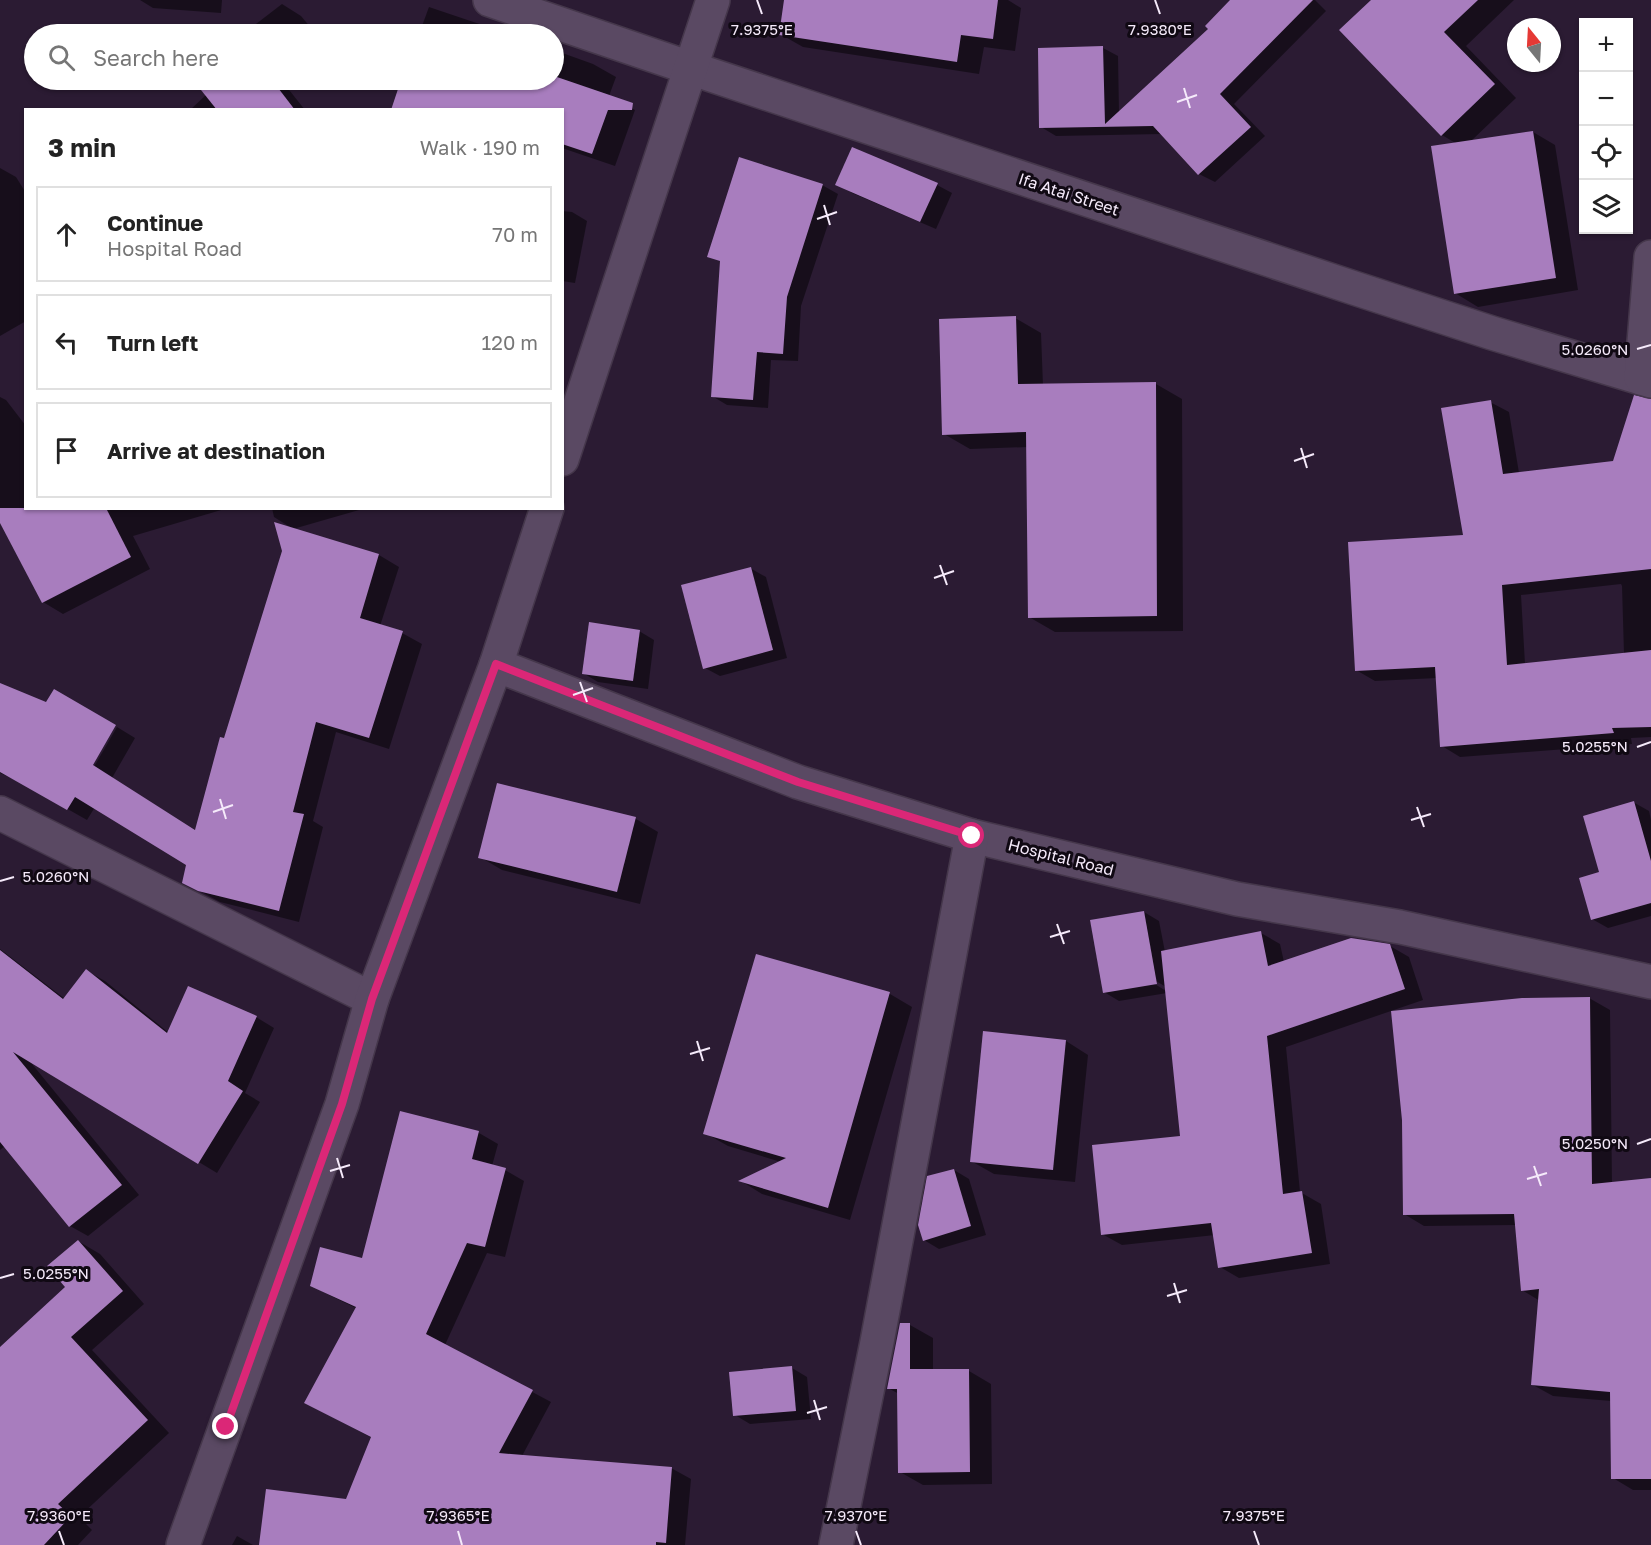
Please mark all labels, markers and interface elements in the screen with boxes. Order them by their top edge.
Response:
north arrow [1507,18,1561,72]
map controls [1579,18,1633,234]
button: + [1579,18,1633,72]
text: 7.9375°E [731,20,793,38]
text: 7.9380°E [1128,20,1192,38]
search box [24,24,564,90]
icon: search [45,41,78,74]
text: Search here [93,44,219,71]
button: − [1579,72,1633,126]
button: locate [1579,126,1633,180]
text: 3 min [48,132,116,163]
text: Walk · 190 m [420,135,540,159]
street label: Ifa Atai Street [1016,168,1122,220]
button: layers [1579,180,1633,234]
text: Continue [107,209,203,236]
icon: ahead [50,218,83,251]
text: 70 m [492,222,538,246]
text: Hospital Road [107,236,242,260]
icon: left [50,326,83,359]
text: Turn left [107,329,198,356]
text: 120 m [482,330,538,354]
text: 5.0260°N [1562,340,1628,358]
icon: arrive [50,434,83,467]
text: Arrive at destination [107,437,325,464]
text: 5.0255°N [1562,737,1628,755]
route start [958,822,984,848]
street label: Hospital Road [1006,834,1116,880]
text: 5.0260°N [23,867,89,885]
text: 5.0250°N [1562,1134,1628,1152]
text: 5.0255°N [23,1264,89,1282]
route end [212,1413,238,1439]
text: 7.9360°E [27,1506,91,1524]
text: 7.9365°E [426,1506,490,1524]
text: 7.9370°E [825,1506,887,1524]
text: 7.9375°E [1223,1506,1285,1524]

